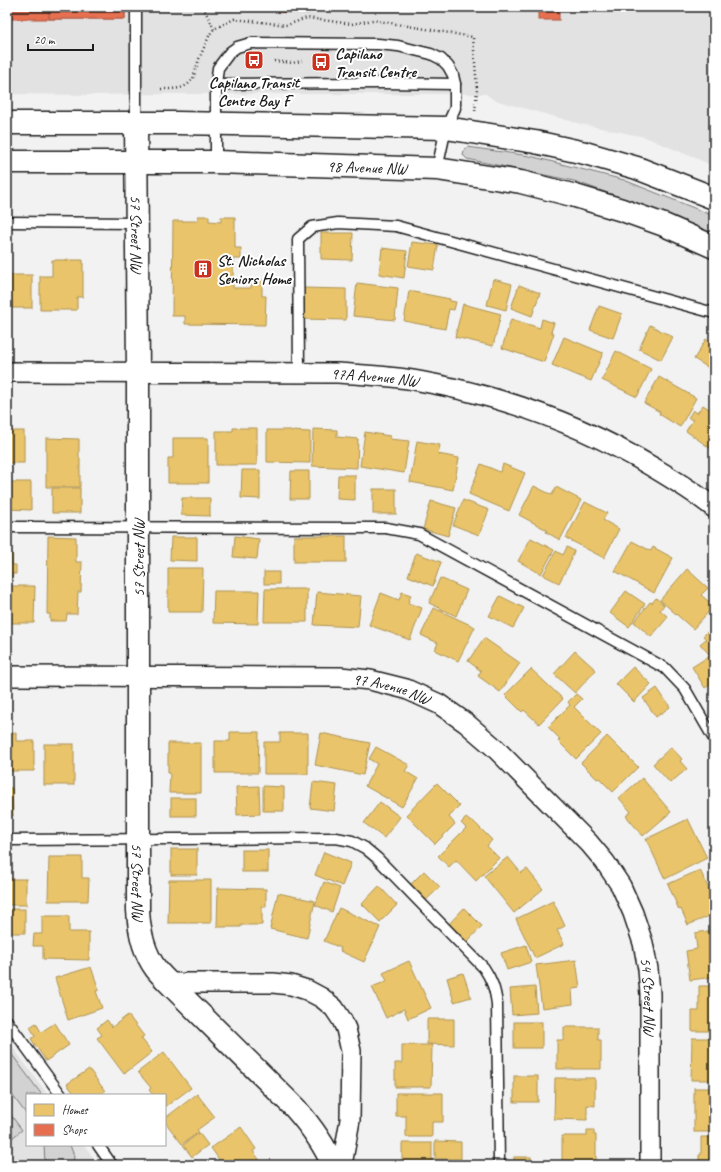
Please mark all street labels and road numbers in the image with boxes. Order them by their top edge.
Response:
street label: 98 Avenue NW [327,157,409,179]
street label: 57 Street NW [126,195,146,275]
street label: 97A Avenue NW [331,364,422,392]
street label: 57 Street NW [129,517,149,597]
street label: 97 Avenue NW [352,669,435,710]
street label: 57 Street NW [127,843,148,923]
street label: 54 Street NW [635,956,659,1037]

